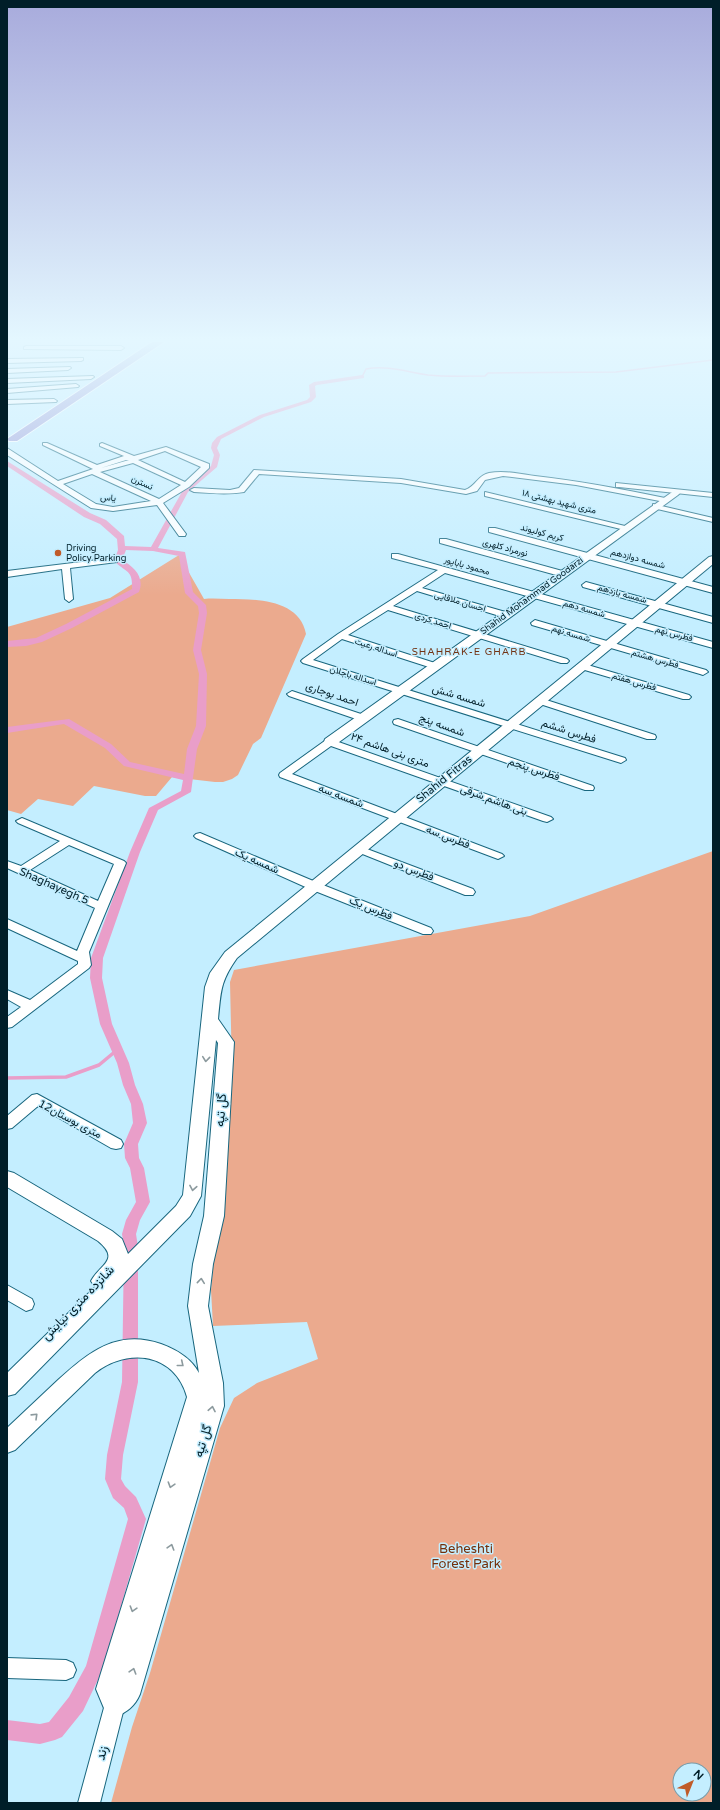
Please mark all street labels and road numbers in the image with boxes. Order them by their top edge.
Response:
street label: نسترن [129,473,155,493]
street label: ۱۸ متری شهید بهشتی [521,487,597,517]
street label: یاس [100,492,116,504]
street label: کریم کولیوند [519,522,565,544]
street label: نورمراد کلهری [481,537,529,559]
street label: شمسه دوازدهم [610,546,666,572]
street label: محمود باباپور [442,554,491,578]
street label: Shahid Mohammad Goodarzi [478,555,586,637]
street label: شمسه یازدهم [596,582,648,606]
street label: احسان ملاقایی [433,589,487,615]
street label: شمسه دهم [562,598,606,620]
street label: احمد کردی [413,610,453,632]
street label: شمسه نهم [550,623,592,645]
street label: فطرس نهم [654,624,694,644]
street label: اسداله رعیت [353,636,399,660]
street label: فطرس هشتم [630,647,680,671]
street label: اسداله باجلان [328,664,378,688]
street label: فطرس هفتم [611,670,657,694]
street label: احمد بوجاری [304,679,360,709]
street label: شمسه شش [431,682,488,710]
street label: شمسه پنج [417,711,467,740]
street label: فطرس ششم [540,716,598,747]
street label: ۲۴ متری بنی هاشم [349,730,431,771]
street label: Shahid Fitras [413,753,475,805]
street label: فطرس پنجم [506,755,561,784]
street label: شمسه سه [317,781,366,811]
street label: بنی هاشم شرقی [458,782,529,819]
street label: فطرس سه [424,823,472,851]
street label: شمسه یک [233,846,281,877]
street label: فطرس دو [392,856,436,884]
street label: Shaghayegh 5 [17,865,91,907]
street label: فطرس یک [347,893,395,923]
street label: گل تپه [212,1093,231,1127]
street label: 12متری بوستان [36,1097,104,1141]
street label: شانزده متری نیایش [38,1262,118,1344]
street label: گل تپه [190,1423,217,1460]
street label: زند [92,1744,112,1762]

